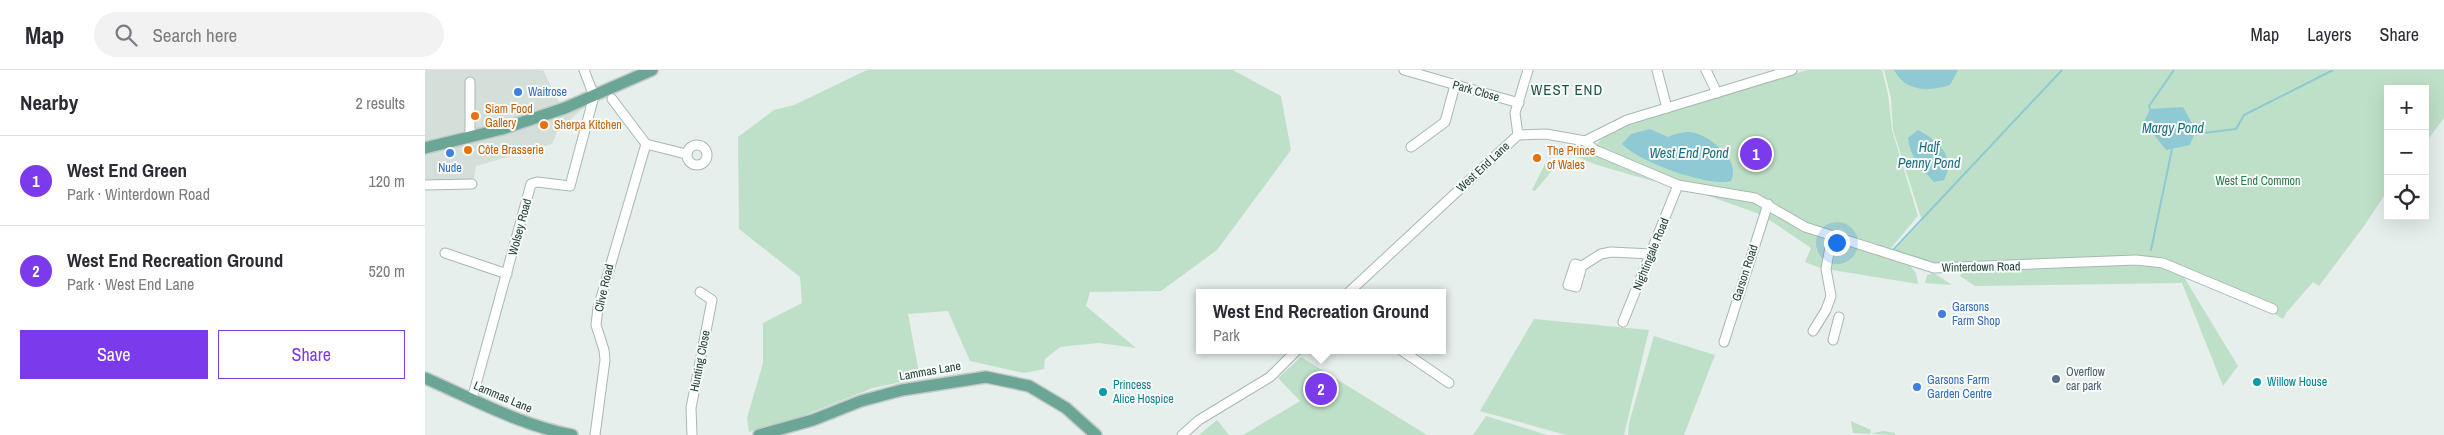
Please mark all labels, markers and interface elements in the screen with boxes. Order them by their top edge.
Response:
search box [94,12,444,57]
text: Map [25,19,64,51]
icon: search [112,21,140,49]
text: Search here [152,22,237,48]
text: Map [2251,22,2279,47]
text: Layers [2307,22,2352,47]
text: Share [2380,22,2419,47]
street label: Park Close [1451,77,1501,105]
district label: WEST END [1531,79,1603,100]
place label: Waitrose [528,84,567,100]
map controls [2384,85,2429,220]
button: + [2384,85,2429,130]
marker: Waitrose [512,86,524,98]
text: Nearby [20,88,78,117]
text: 2 results [355,92,405,114]
place label: Siam Food Gallery [485,101,533,131]
marker: Siam Food Gallery [469,110,481,122]
place label: Sherpa Kitchen [554,117,622,133]
marker: Sherpa Kitchen [538,119,550,131]
water label: Margy Pond [2142,119,2205,137]
button: − [2384,130,2429,175]
pin: 1 [1740,135,1772,173]
street label: West End Lane [1453,138,1513,196]
water label: Half Penny Pond [1898,138,1961,172]
place label: Côte Brasserie [478,142,544,158]
place label: The Prince of Wales [1547,143,1595,173]
marker: Côte Brasserie [462,144,474,156]
water label: West End Pond [1649,144,1729,162]
marker: Nude [444,147,456,159]
marker: The Prince of Wales [1531,152,1543,164]
text: West End Green [67,157,187,183]
place label: Nude [438,160,462,176]
text: 1 [32,170,40,192]
text: 120 m [369,170,405,192]
park label: West End Common [2215,173,2301,189]
button: locate [2384,175,2429,220]
text: Park · Winterdown Road [67,183,210,205]
street label: Wolsey Road [505,197,535,257]
street label: Nightingale Road [1629,215,1673,293]
your location [1824,230,1850,256]
street label: Garson Road [1728,243,1762,303]
text: West End Recreation Ground [67,247,283,273]
street label: Winterdown Road [1941,258,2021,276]
text: 2 [32,260,40,282]
text: 520 m [369,260,405,282]
street label: Clive Road [591,262,617,314]
text: Park · West End Lane [67,273,194,295]
popup [1196,289,1446,354]
text: West End Recreation Ground [1213,298,1429,324]
place label: Garsons Farm Shop [1952,299,2000,329]
marker: Garsons Farm Shop [1936,308,1948,320]
text: Park [1213,324,1240,346]
street label: Hunting Close [686,329,714,393]
button: Save [20,330,208,379]
button: Share [218,330,405,379]
street label: Lammas Lane [898,358,962,384]
place label: Overflow car park [2066,364,2106,394]
pin: 2 [1305,370,1337,408]
place label: Garsons Farm Garden Centre [1927,372,1992,402]
marker: Overflow car park [2050,373,2062,385]
place label: Willow House [2267,374,2327,390]
marker: Willow House [2251,376,2263,388]
street label: Lammas Lane [471,377,535,417]
place label: Princess Alice Hospice [1112,377,1174,407]
marker: Garsons Farm Garden Centre [1911,381,1923,393]
marker: Princess Alice Hospice [1097,386,1109,398]

